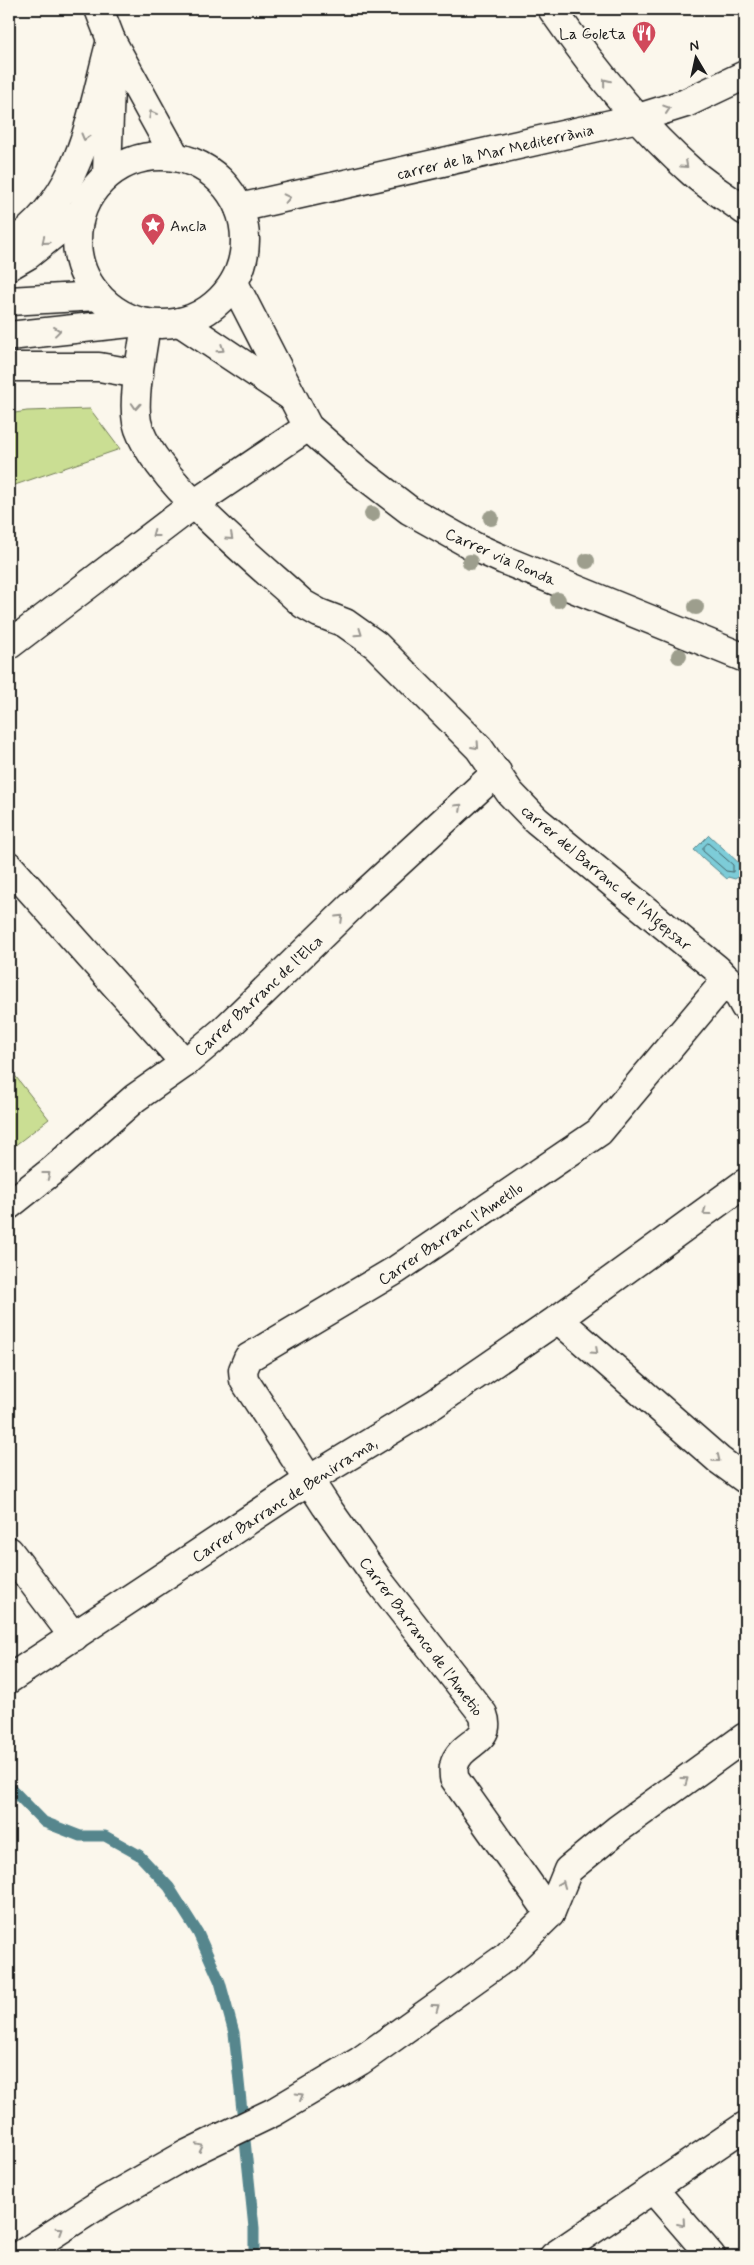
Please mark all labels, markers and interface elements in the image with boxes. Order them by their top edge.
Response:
restaurant icon: La Goleta [631,20,657,54]
place label: La Goleta [559,24,626,45]
north arrow [672,32,722,82]
text: N [688,37,700,56]
one-way arrow [602,78,611,87]
one-way arrow [662,105,670,115]
one-way arrow [148,110,158,119]
street label: carrer de la Mar Mediterrània [395,120,596,185]
one-way arrow [80,133,91,142]
one-way arrow [679,159,688,168]
one-way arrow [282,193,291,204]
place icon: Ancla [140,212,166,246]
place label: Ancla [170,216,207,237]
one-way arrow [42,235,51,244]
one-way arrow [54,326,62,337]
one-way arrow [216,343,225,353]
one-way arrow [131,403,142,411]
street label: Carrer via Ronda [442,523,560,591]
one-way arrow [152,528,161,536]
one-way arrow [225,531,234,540]
one-way arrow [353,628,362,636]
one-way arrow [470,740,479,749]
street label: carrer del Barranc de l'Algepsar [516,801,696,957]
one-way arrow [453,804,462,813]
one-way arrow [334,915,343,924]
street label: Carrer Barranc de l'Elca [190,931,328,1061]
one-way arrow [41,1172,50,1180]
street label: Carrer Barranc l'Ametllo [374,1178,527,1291]
one-way arrow [703,1206,712,1214]
one-way arrow [589,1345,598,1354]
street label: Carrer Barranc de Benirrama, [188,1432,381,1568]
one-way arrow [711,1453,720,1461]
street label: Carrer Barranco de l'Ametio [354,1553,488,1721]
one-way arrow [679,1778,688,1786]
one-way arrow [556,1880,566,1889]
one-way arrow [430,2004,440,2013]
one-way arrow [295,2092,304,2102]
one-way arrow [195,2143,204,2153]
one-way arrow [676,2217,685,2226]
one-way arrow [55,2227,64,2236]

